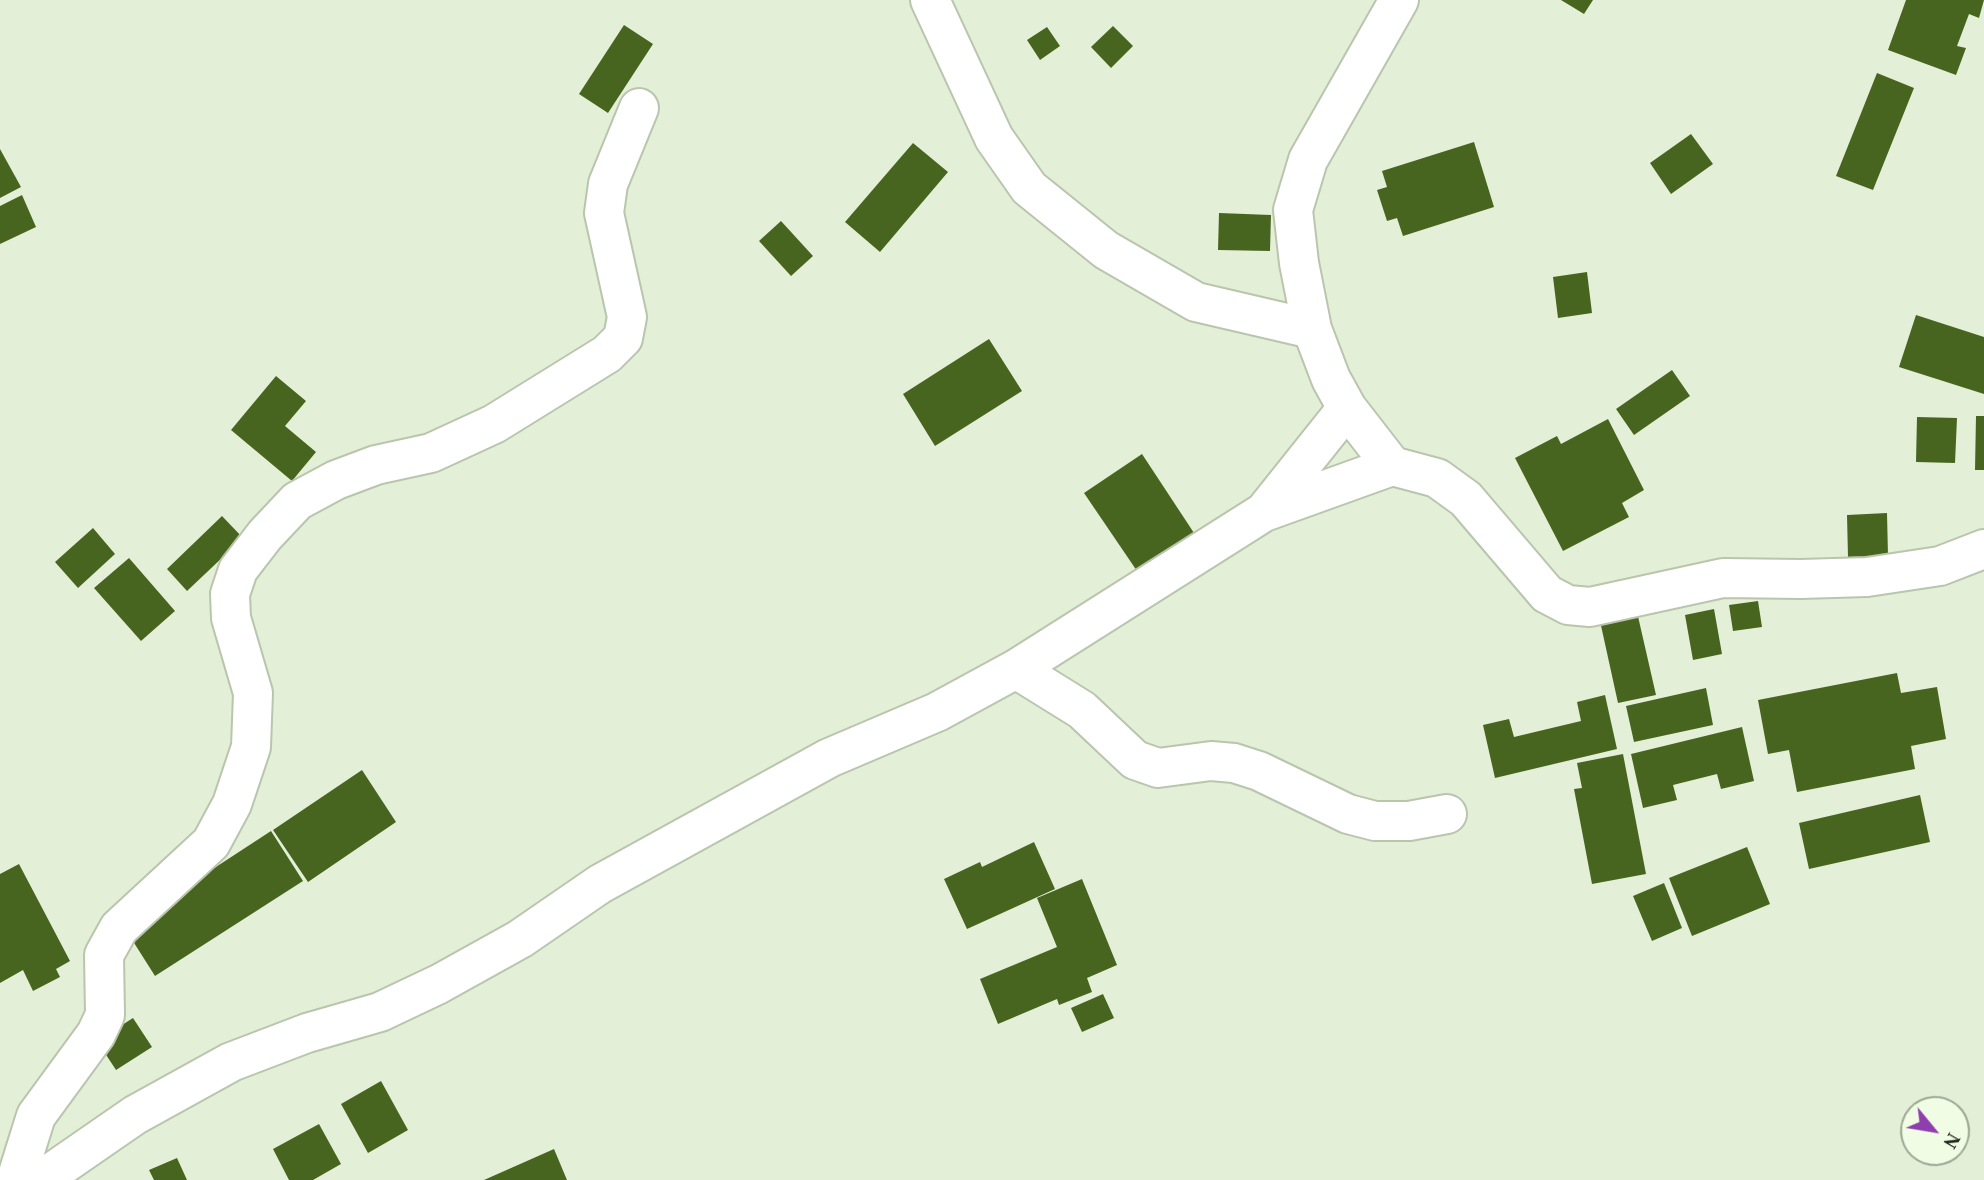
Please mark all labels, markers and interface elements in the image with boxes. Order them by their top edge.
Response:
north arrow [1900,1096,1970,1166]
text: N [1939,1130,1964,1152]

